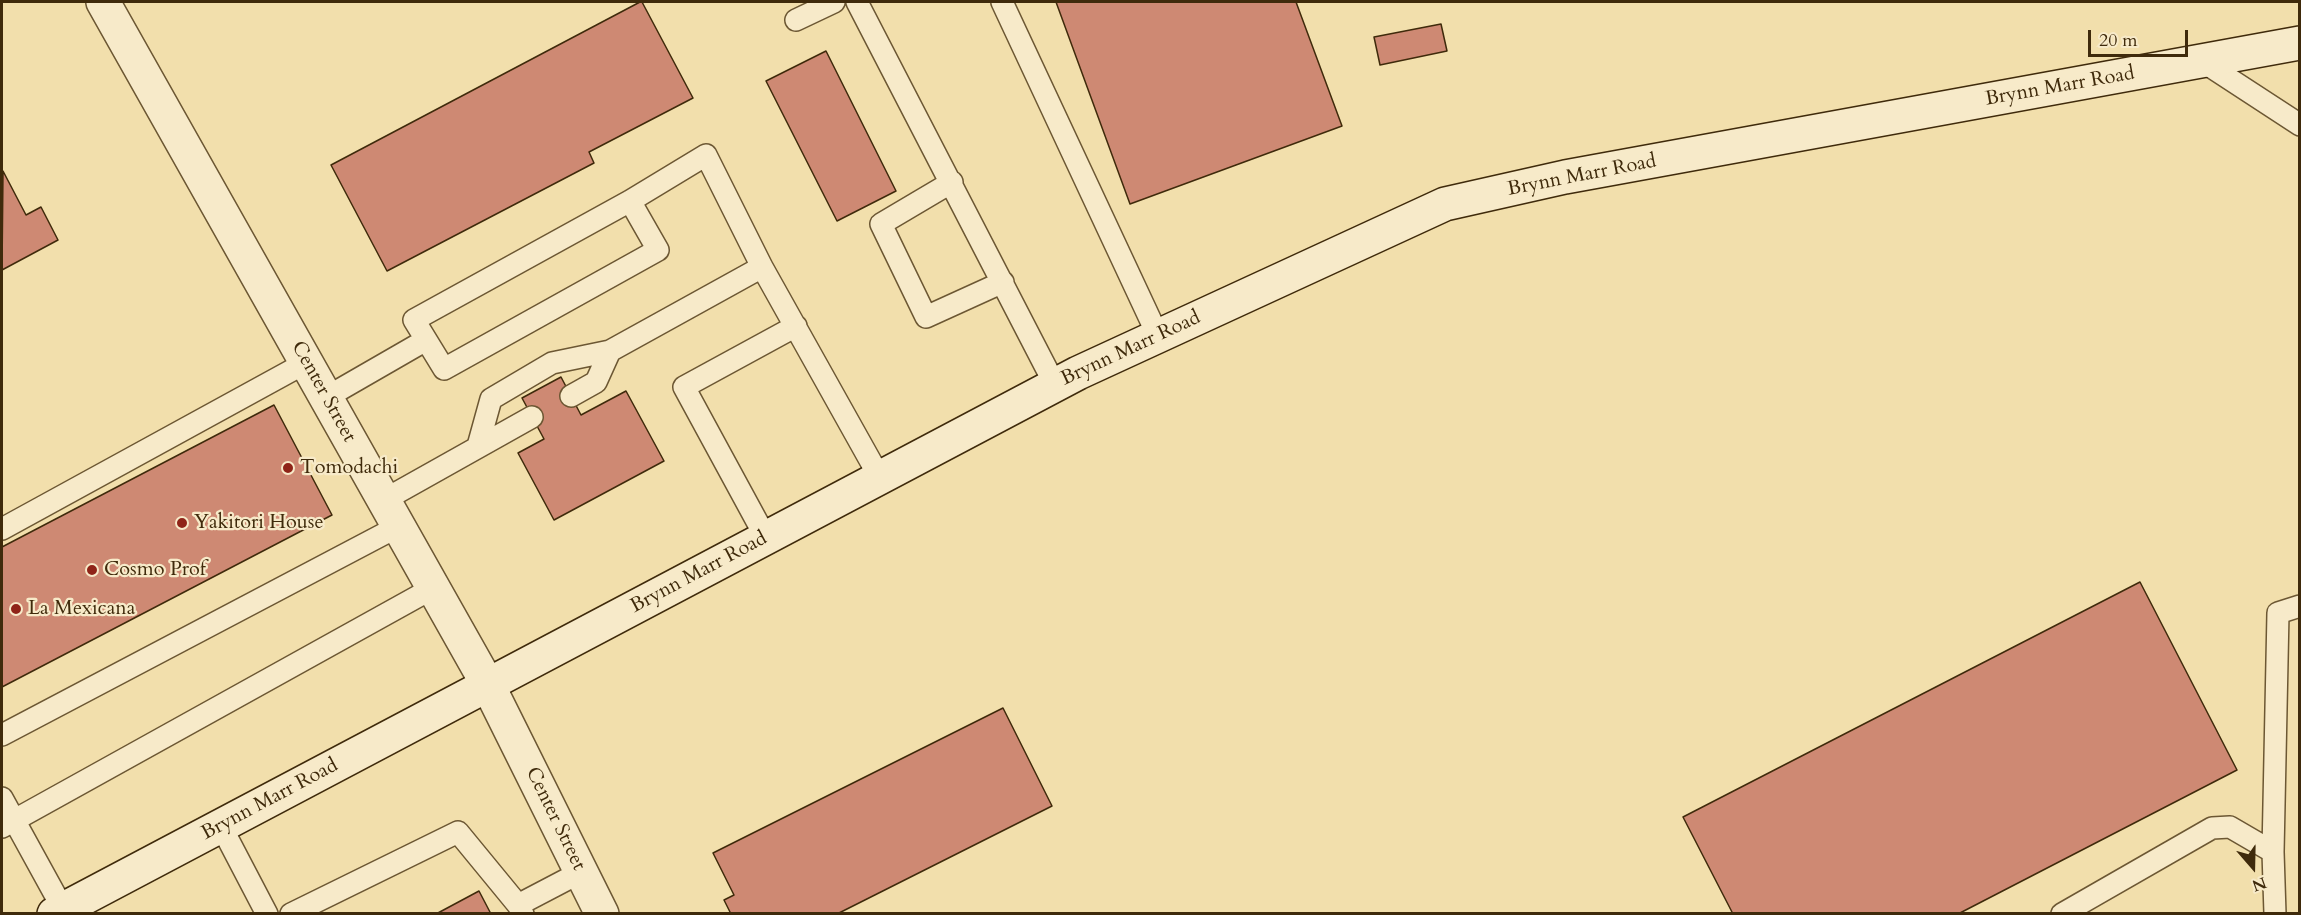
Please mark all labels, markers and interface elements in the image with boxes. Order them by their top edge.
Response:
scale bar [2091,18,2192,56]
text: 20 m [2099,28,2138,53]
street label: Brynn Marr Road [1984,62,2136,112]
street label: Brynn Marr Road [1506,150,1658,202]
street label: Brynn Marr Road [1058,306,1204,392]
street label: Center Street [285,337,361,447]
place label: Tomodachi [300,456,398,480]
marker: Tomodachi [281,461,295,475]
place label: Yakitori House [194,511,324,535]
marker: Yakitori House [175,516,189,530]
street label: Brynn Marr Road [627,527,771,619]
place label: Cosmo Prof [104,558,206,582]
marker: Cosmo Prof [85,563,99,577]
place label: La Mexicana [28,597,135,621]
marker: La Mexicana [9,602,23,616]
street label: Brynn Marr Road [198,754,342,846]
street label: Center Street [520,763,590,875]
north arrow [2223,837,2283,897]
text: N [2249,871,2269,897]

